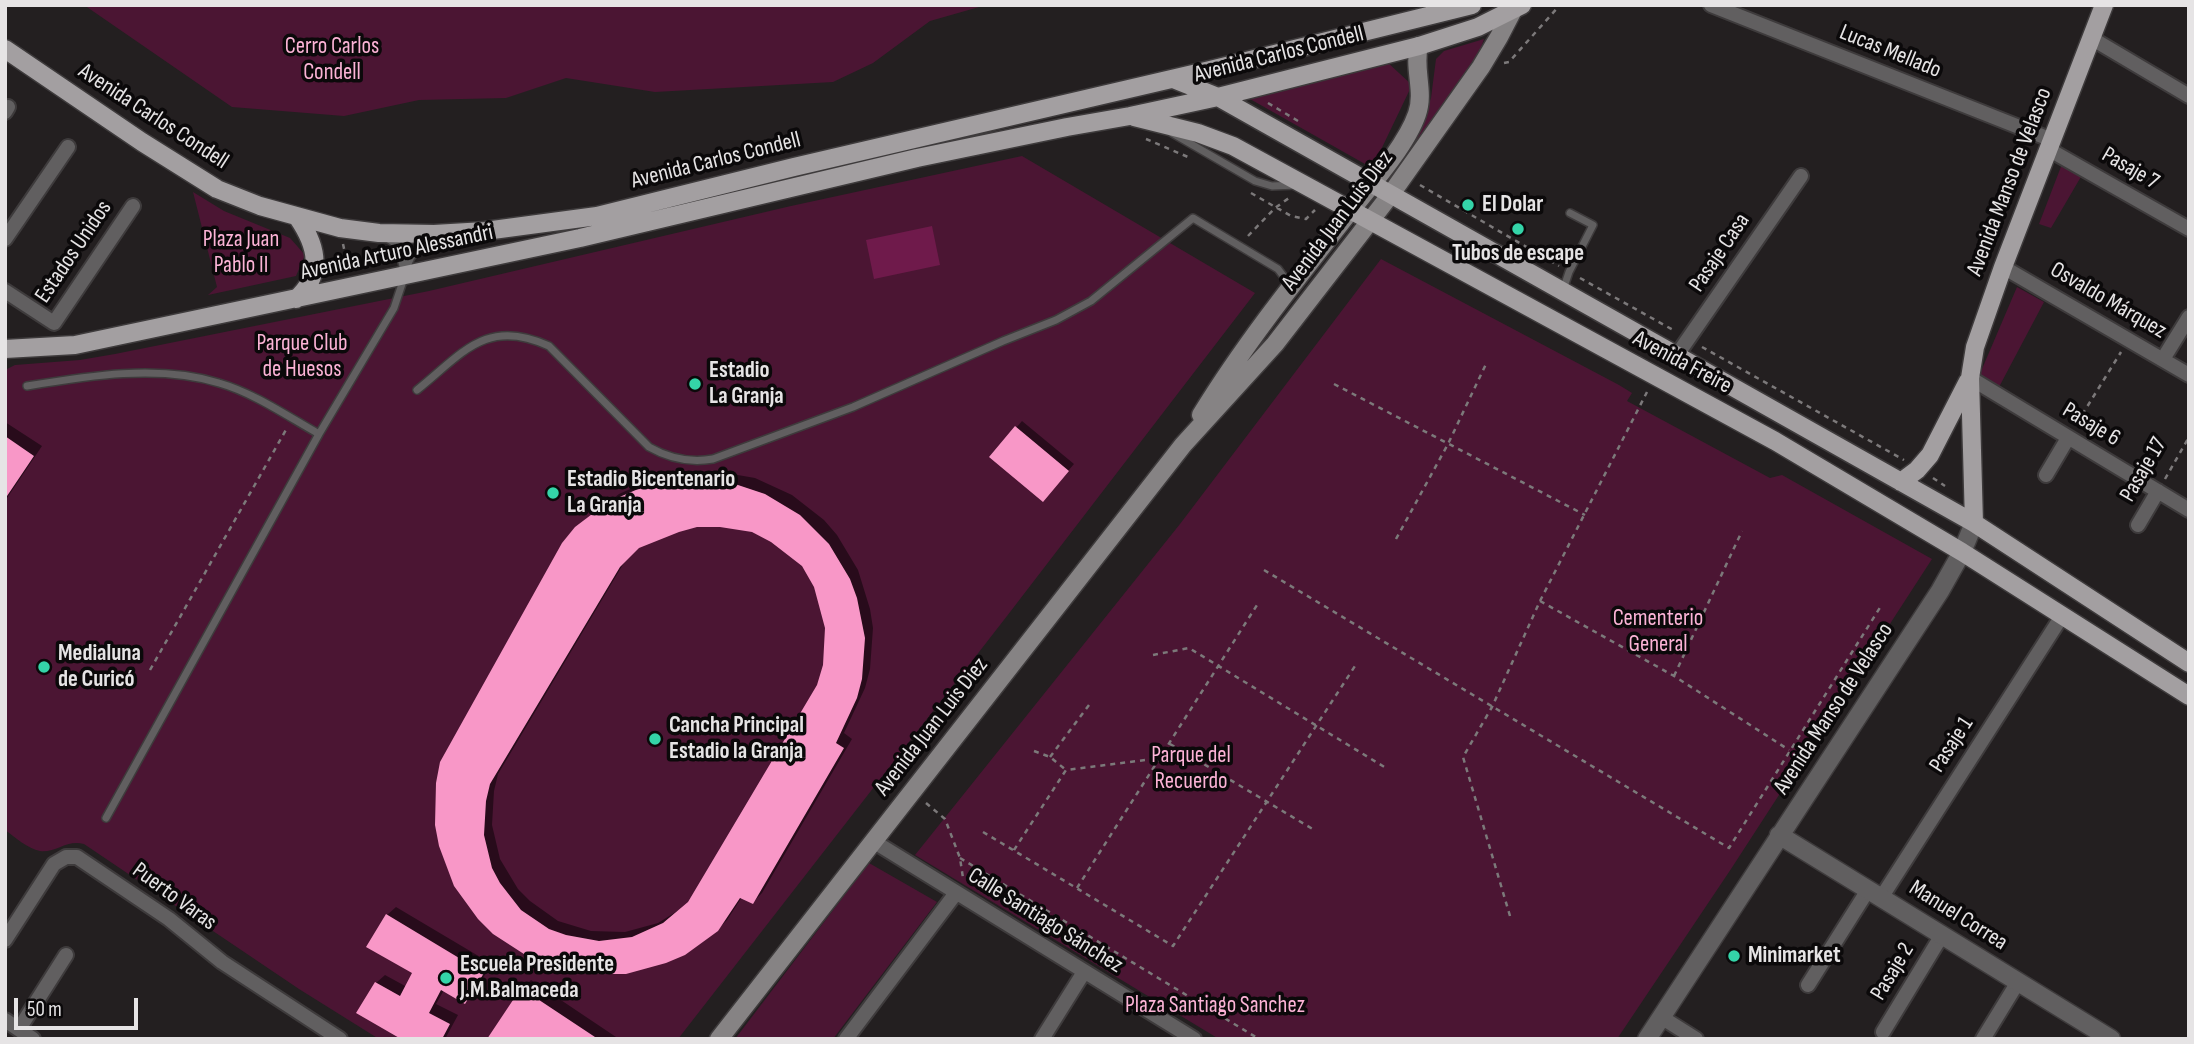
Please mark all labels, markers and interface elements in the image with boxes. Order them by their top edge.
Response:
street label: Lucas Mellado [1835,19,1945,85]
street label: Avenida Carlos Condell [1192,21,1366,89]
park label: Cerro Carlos Condell [285,33,379,87]
street label: Avenida Carlos Condell [73,58,233,176]
street label: Avenida Manso de Velasco [1961,84,2059,280]
street label: Avenida Carlos Condell [629,127,803,195]
street label: Pasaje 7 [2096,142,2164,196]
street label: Avenida Juan Luis Diez [1276,146,1400,296]
place label: El Dolar [1482,191,1543,219]
street label: Estados Unidos [30,196,118,308]
marker: El Dolar [1460,197,1476,213]
street label: Pasaje Casa [1684,208,1756,298]
street label: Avenida Arturo Alessandri [298,219,496,287]
marker: Tubos de escape [1510,221,1526,237]
park label: Plaza Juan Pablo II [203,226,279,280]
place label: Tubos de escape [1452,240,1584,268]
street label: Osvaldo Márquez [2045,257,2171,345]
street label: Avenida Freire [1628,326,1736,400]
park label: Parque Club de Huesos [256,330,348,384]
place label: Estadio La Granja [709,357,784,411]
marker: Estadio La Granja [687,376,703,392]
street label: Pasaje 6 [2057,397,2125,453]
street label: Pasaje 17 [2115,433,2173,507]
place label: Estadio Bicentenario La Granja [567,466,735,520]
marker: Estadio Bicentenario La Granja [545,485,561,501]
park label: Cementerio General [1613,605,1703,659]
street label: Avenida Manso de Velasco [1768,618,1900,800]
place label: Medialuna de Curicó [58,640,141,694]
street label: Avenida Juan Luis Diez [869,652,995,802]
marker: Medialuna de Curicó [36,659,52,675]
place label: Cancha Principal Estadio la Granja [669,712,804,766]
street label: Pasaje 1 [1924,712,1980,778]
marker: Cancha Principal Estadio la Granja [647,731,663,747]
park label: Parque del Recuerdo [1151,742,1231,796]
street label: Puerto Varas [127,857,221,937]
street label: Calle Santiago Sánchez [963,862,1127,980]
street label: Manuel Correa [1904,875,2012,957]
street label: Pasaje 2 [1865,938,1921,1006]
place label: Minimarket [1748,942,1841,970]
marker: Minimarket [1726,948,1742,964]
place label: Escuela Presidente J.M.Balmaceda [460,951,614,1005]
marker: Escuela Presidente J.M.Balmaceda [438,970,454,986]
scale bar [18,984,142,1028]
park label: Plaza Santiago Sanchez [1125,992,1305,1020]
text: 50 m [27,997,62,1022]

